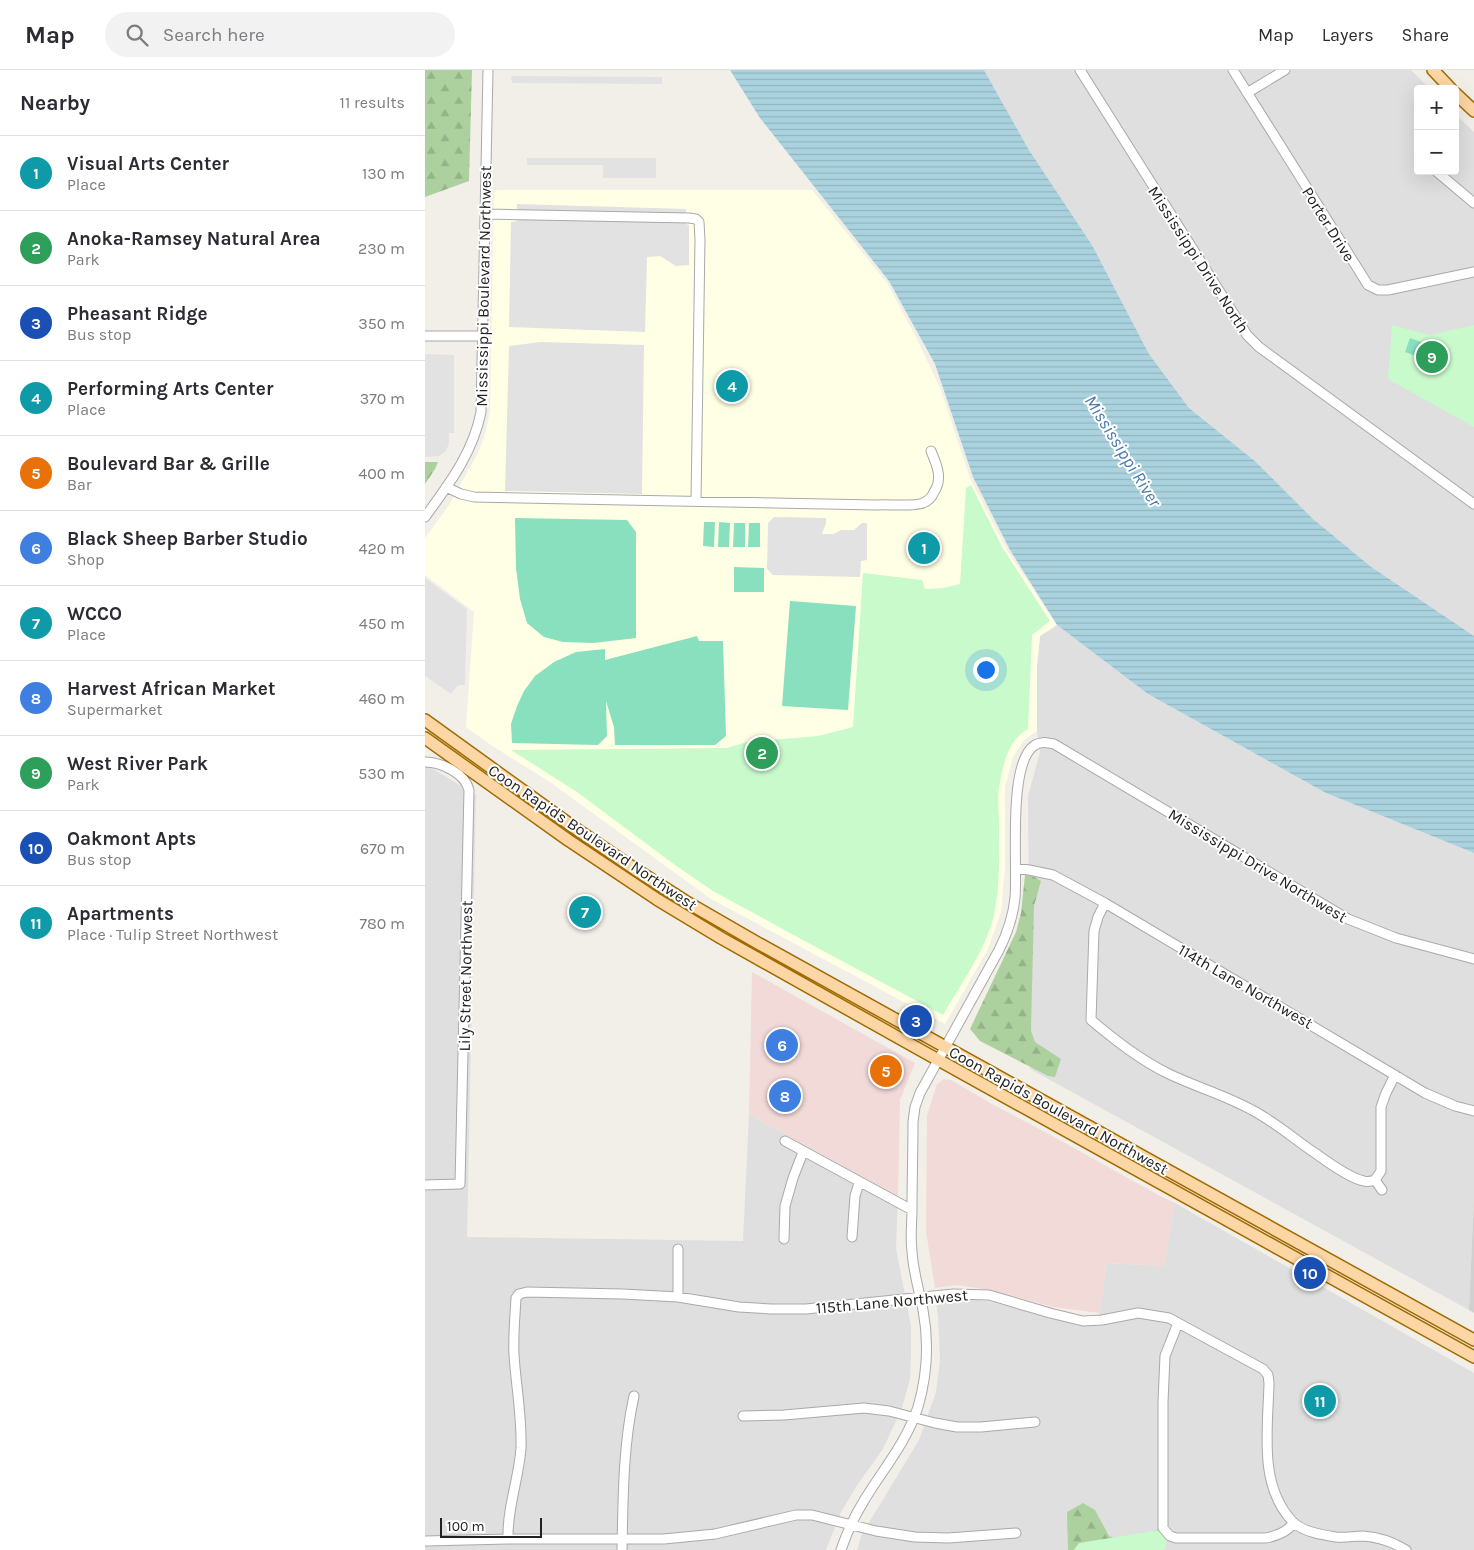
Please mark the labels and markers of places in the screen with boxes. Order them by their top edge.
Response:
pin: 9 [1416,338,1448,376]
pin: 4 [716,367,748,405]
pin: 1 [908,529,940,567]
pin: 2 [746,734,778,772]
pin: 7 [569,893,601,931]
pin: 3 [900,1002,932,1040]
pin: 6 [766,1026,798,1064]
pin: 5 [870,1052,902,1090]
pin: 8 [769,1077,801,1115]
pin: 10 [1294,1254,1326,1292]
pin: 11 [1304,1382,1336,1420]

